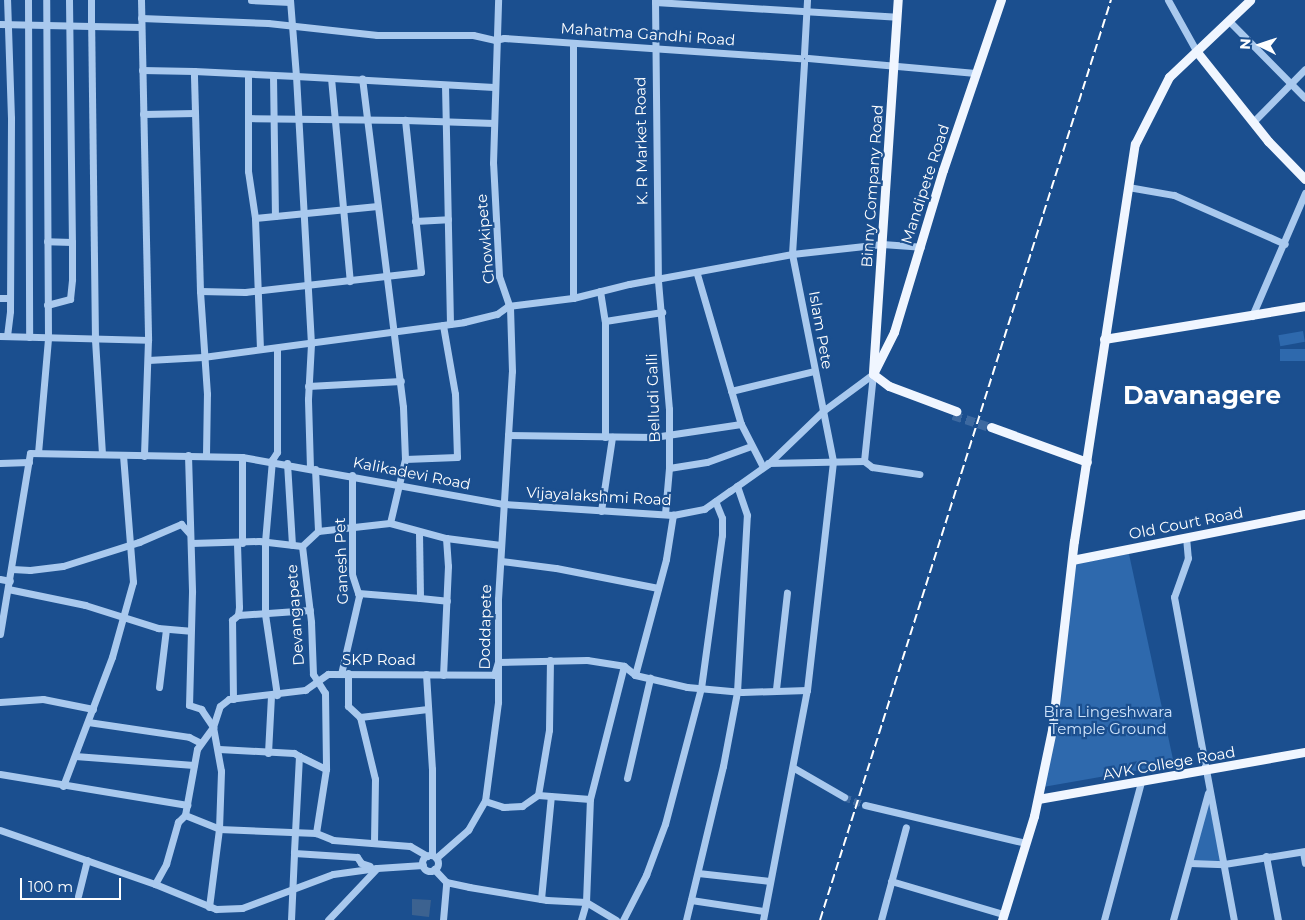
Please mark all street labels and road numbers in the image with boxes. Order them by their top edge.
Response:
street label: Mahatma Gandhi Road [560,19,736,49]
street label: K. R Market Road [631,77,651,205]
street label: Binny Company Road [857,104,887,268]
street label: Mandipete Road [897,122,953,246]
street label: Chowkipete [472,193,498,285]
street label: Islam Pete [805,289,837,371]
street label: Belludi Galli [642,353,664,443]
street label: Kalikadevi Road [352,453,472,493]
street label: Vijayalakshmi Road [526,483,672,509]
street label: Old Court Road [1127,503,1245,543]
street label: Ganesh Pet [330,517,352,605]
street label: Devangapete [282,564,308,666]
street label: Doddapete [475,584,495,670]
street label: SKP Road [342,651,416,669]
street label: AVK College Road [1101,742,1237,784]

